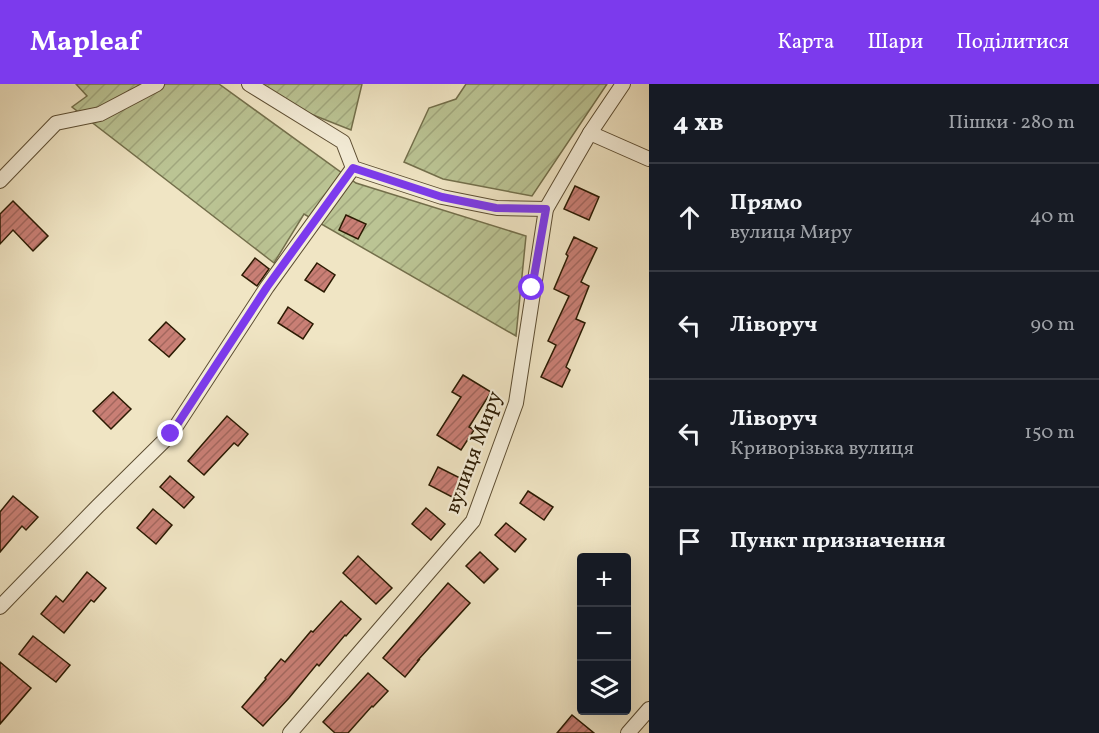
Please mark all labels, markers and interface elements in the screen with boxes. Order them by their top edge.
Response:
text: Mapleaf [30,23,140,62]
text: Карта [777,28,834,57]
text: Шари [867,28,923,57]
text: Поділитися [956,28,1069,57]
text: 4 хв [673,105,724,141]
text: Пішки · 280 m [948,109,1075,137]
text: Прямо [730,188,802,219]
icon: ahead [673,201,706,234]
text: 40 m [1030,203,1075,231]
text: вулиця Миру [730,219,852,247]
route start [518,274,544,300]
icon: left [673,309,706,342]
text: Ліворуч [730,310,817,341]
text: 90 m [1031,311,1075,339]
street label: вулиця Миру [439,387,510,518]
text: Ліворуч [730,404,817,435]
icon: left [673,417,706,450]
text: 150 m [1024,419,1075,447]
route end [157,420,183,446]
text: Криворізька вулиця [730,435,914,463]
icon: arrive [673,525,706,558]
text: Пункт призначення [730,526,946,557]
map controls [577,553,631,715]
button: + [577,553,631,607]
button: − [577,607,631,661]
button: layers [577,661,631,715]

